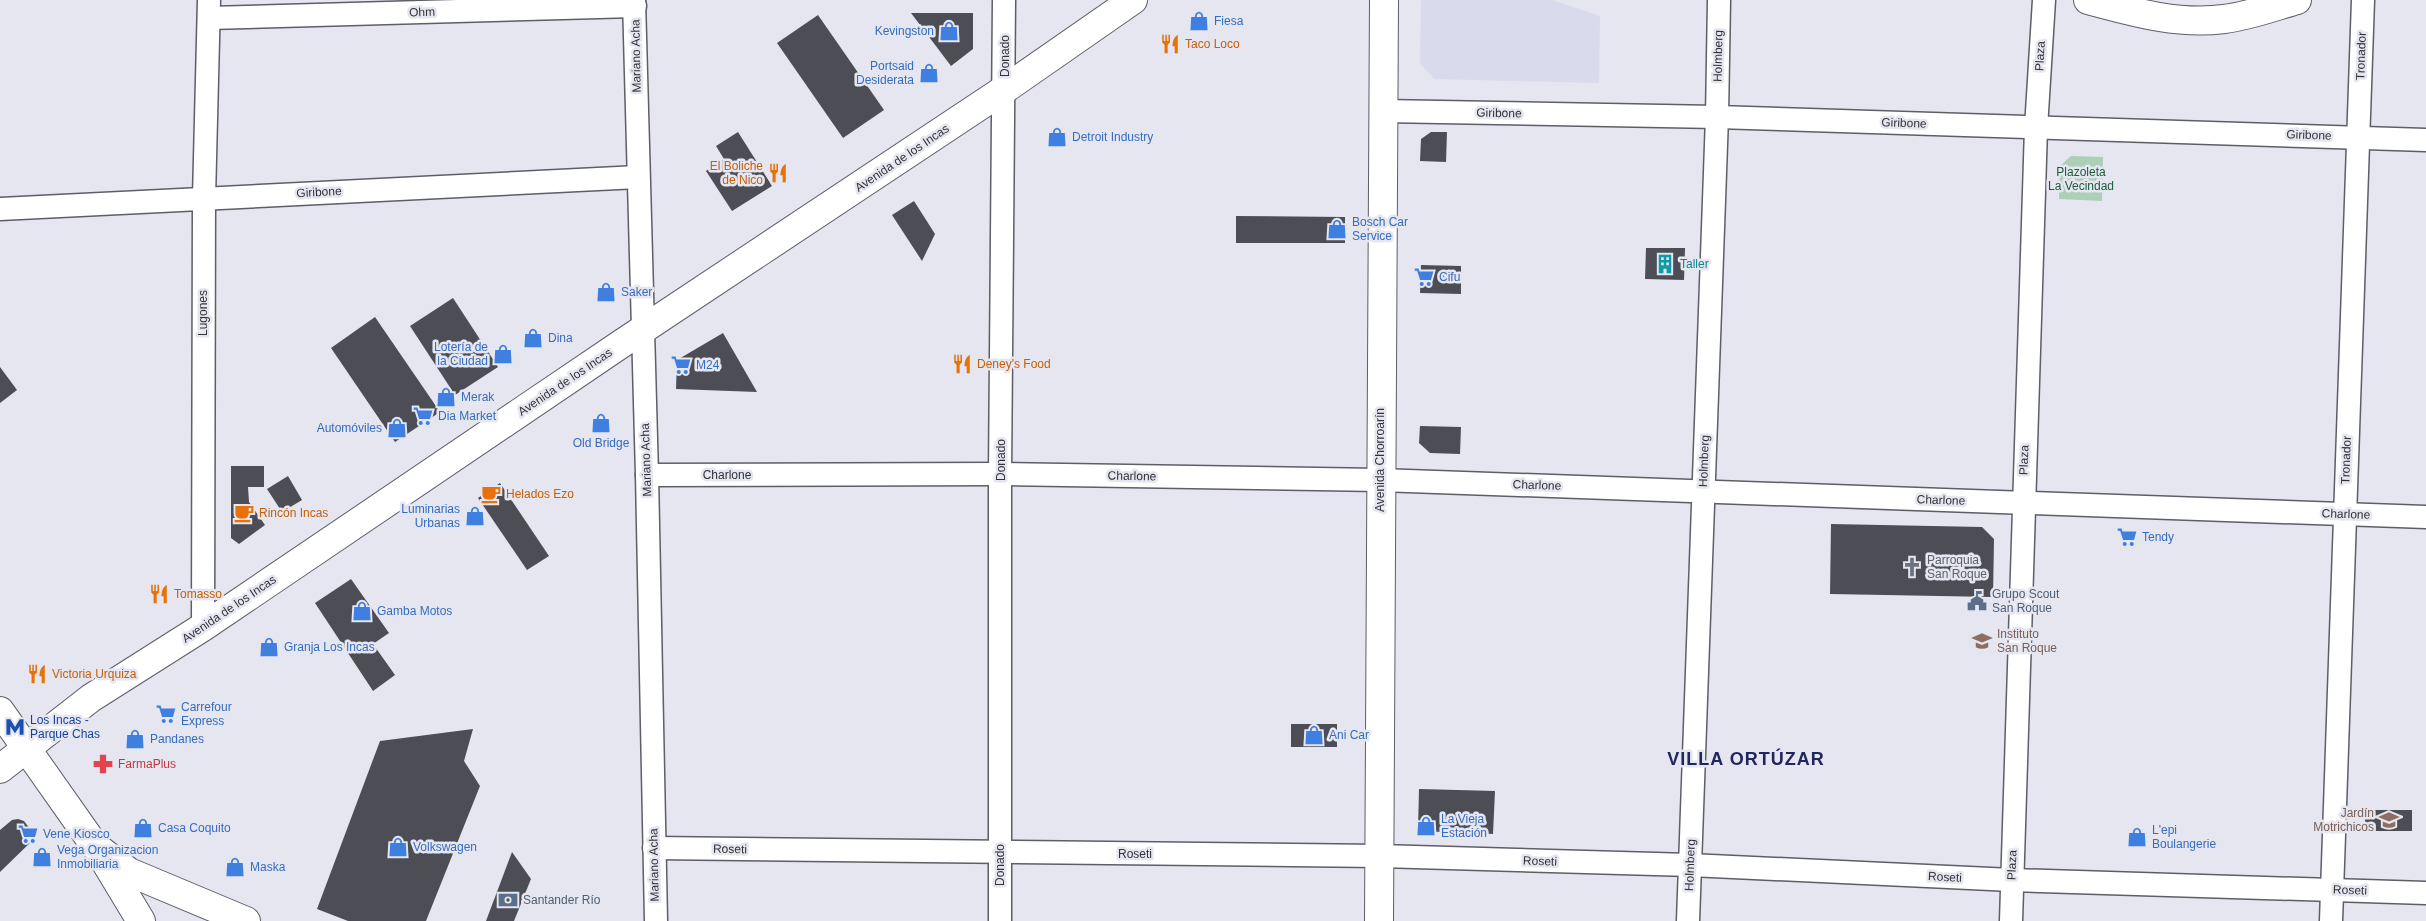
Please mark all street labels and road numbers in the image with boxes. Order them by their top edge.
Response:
street label: Ohm [409,5,435,19]
street label: Mariano Acha [628,19,644,93]
street label: Holmberg [1711,30,1725,82]
street label: Tronador [2353,32,2369,80]
street label: Donado [998,35,1012,77]
street label: Plaza [2032,40,2048,71]
street label: Giribone [1476,106,1522,120]
street label: Giribone [1881,115,1927,131]
street label: Avenida de los Incas [852,121,952,195]
street label: Giribone [2286,127,2332,143]
street label: Giribone [296,184,342,200]
street label: Lugones [196,290,210,336]
street label: Avenida de los Incas [515,345,615,419]
street label: Avenida Chorroarín [1373,408,1387,512]
street label: Mariano Acha [638,423,654,497]
street label: Holmberg [1696,435,1712,487]
street label: Tronador [2338,436,2354,484]
street label: Donado [994,439,1008,481]
street label: Plaza [2016,444,2032,475]
street label: Charlone [703,468,752,482]
street label: Charlone [1108,469,1157,483]
street label: Charlone [1512,477,1562,493]
street label: Charlone [1916,492,1966,508]
street label: Charlone [2321,506,2371,522]
street label: Avenida de los Incas [179,572,279,646]
street label: Mariano Acha [646,828,662,902]
street label: Holmberg [1682,839,1698,891]
street label: Roseti [713,842,747,856]
street label: Donado [993,844,1007,886]
street label: Roseti [1118,847,1152,861]
street label: Plaza [2004,849,2020,880]
street label: Roseti [1523,853,1557,869]
street label: Roseti [1928,869,1962,885]
street label: Roseti [2333,882,2367,898]

